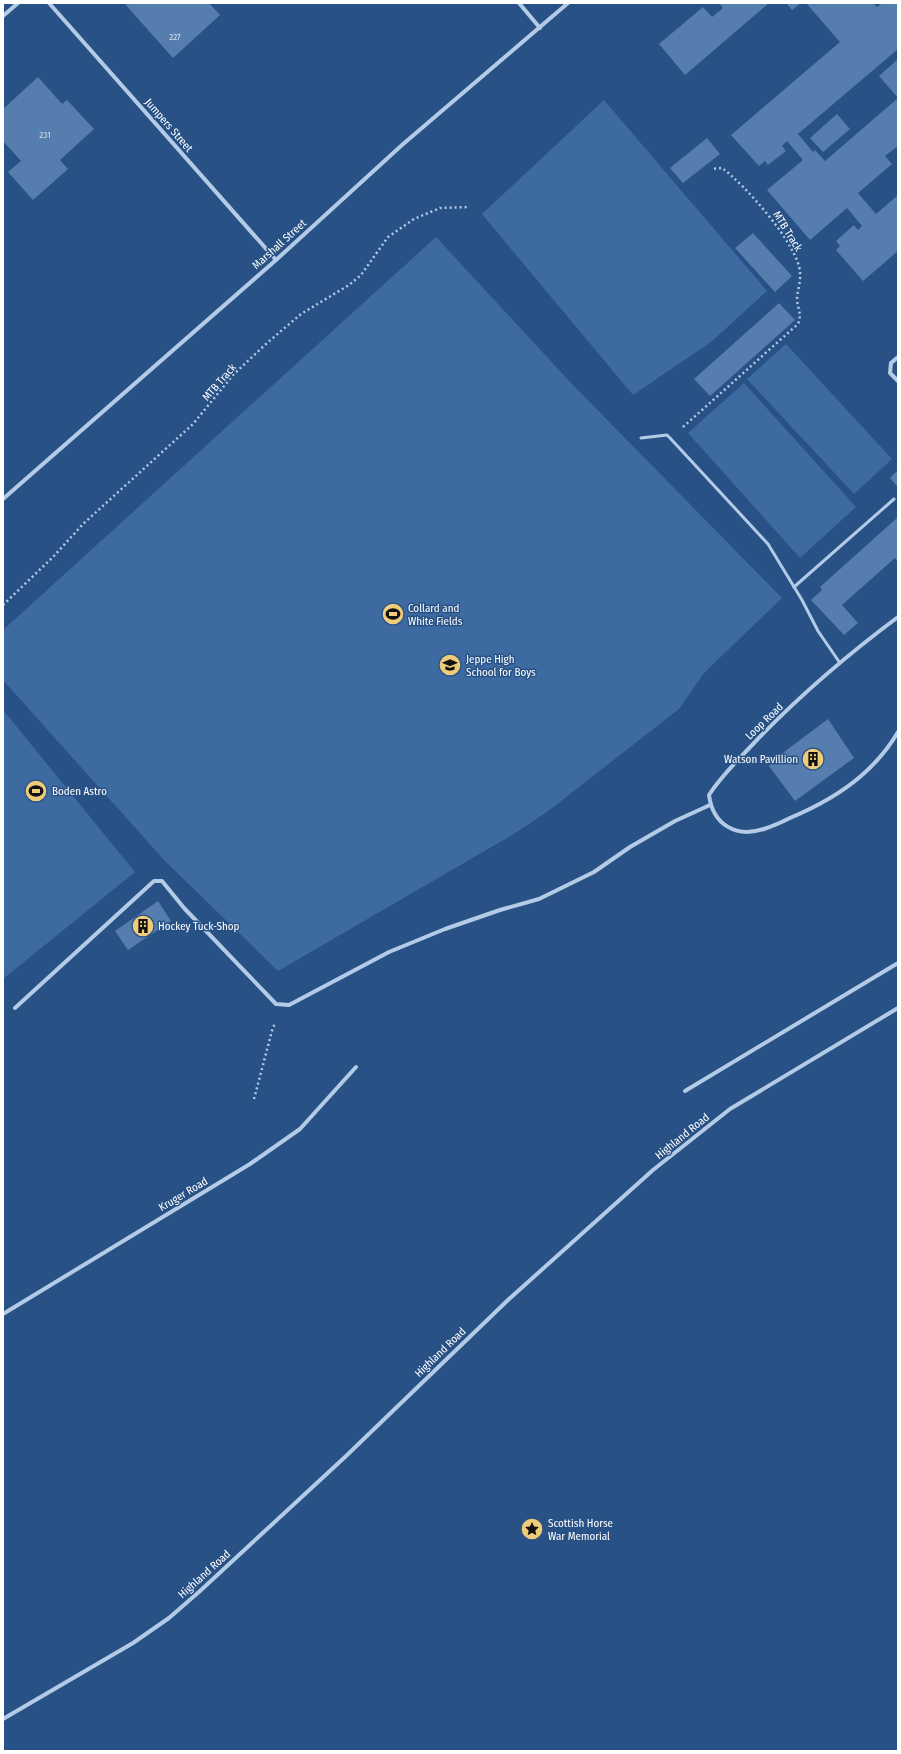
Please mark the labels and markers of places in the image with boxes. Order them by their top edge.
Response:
sports icon: Collard and White Fields [380,601,406,627]
place label: Collard and White Fields [408,602,463,628]
school or university icon: Jeppe High School for Boys [437,652,463,678]
place label: Jeppe High School for Boys [466,653,536,679]
building icon: Watson Pavillion [800,746,826,772]
place label: Watson Pavillion [724,753,798,766]
sports icon: Boden Astro [23,778,49,804]
place label: Boden Astro [52,785,107,798]
building icon: Hockey Tuck-Shop [130,913,156,939]
place label: Hockey Tuck-Shop [158,920,240,933]
place icon: Scottish Horse War Memorial [519,1516,545,1542]
place label: Scottish Horse War Memorial [548,1517,613,1543]

